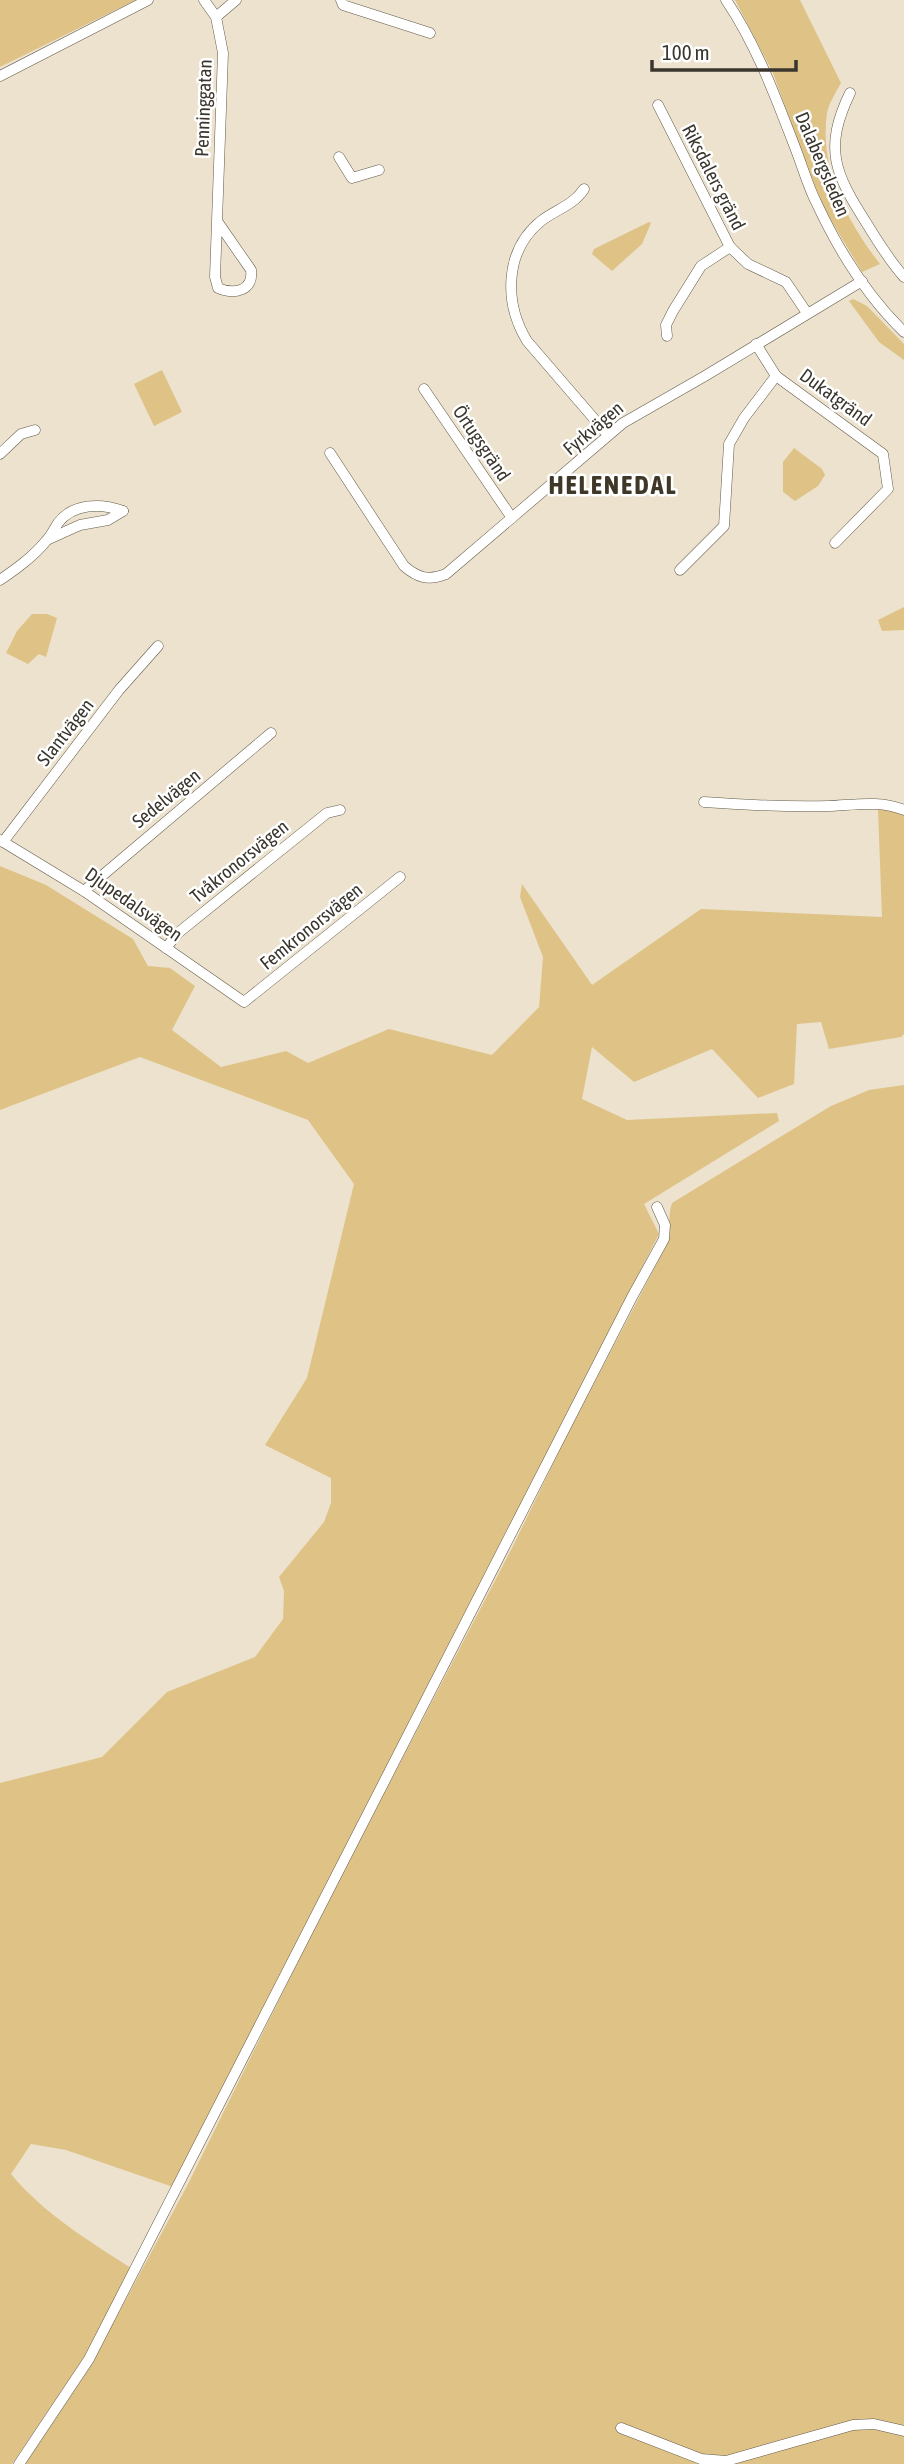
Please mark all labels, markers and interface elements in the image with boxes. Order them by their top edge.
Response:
scale bar [652,28,796,72]
text: 100 m [662,40,710,64]
street label: Penninggatan [190,59,216,157]
street label: Dalabergsleden [791,109,855,219]
street label: Riksdalers gränd [678,120,750,234]
street label: Dukatgränd [796,364,876,430]
street label: Fyrkvägen [559,397,627,459]
street label: Örtugsgränd [449,401,515,485]
district label: HELENEDAL [548,470,678,500]
street label: Slantvägen [32,694,98,770]
street label: Sedelvägen [128,764,204,832]
street label: Tvåkronorsvägen [186,815,292,907]
street label: Djupedalsvägen [81,862,187,946]
street label: Femkronorsvägen [255,878,367,974]

